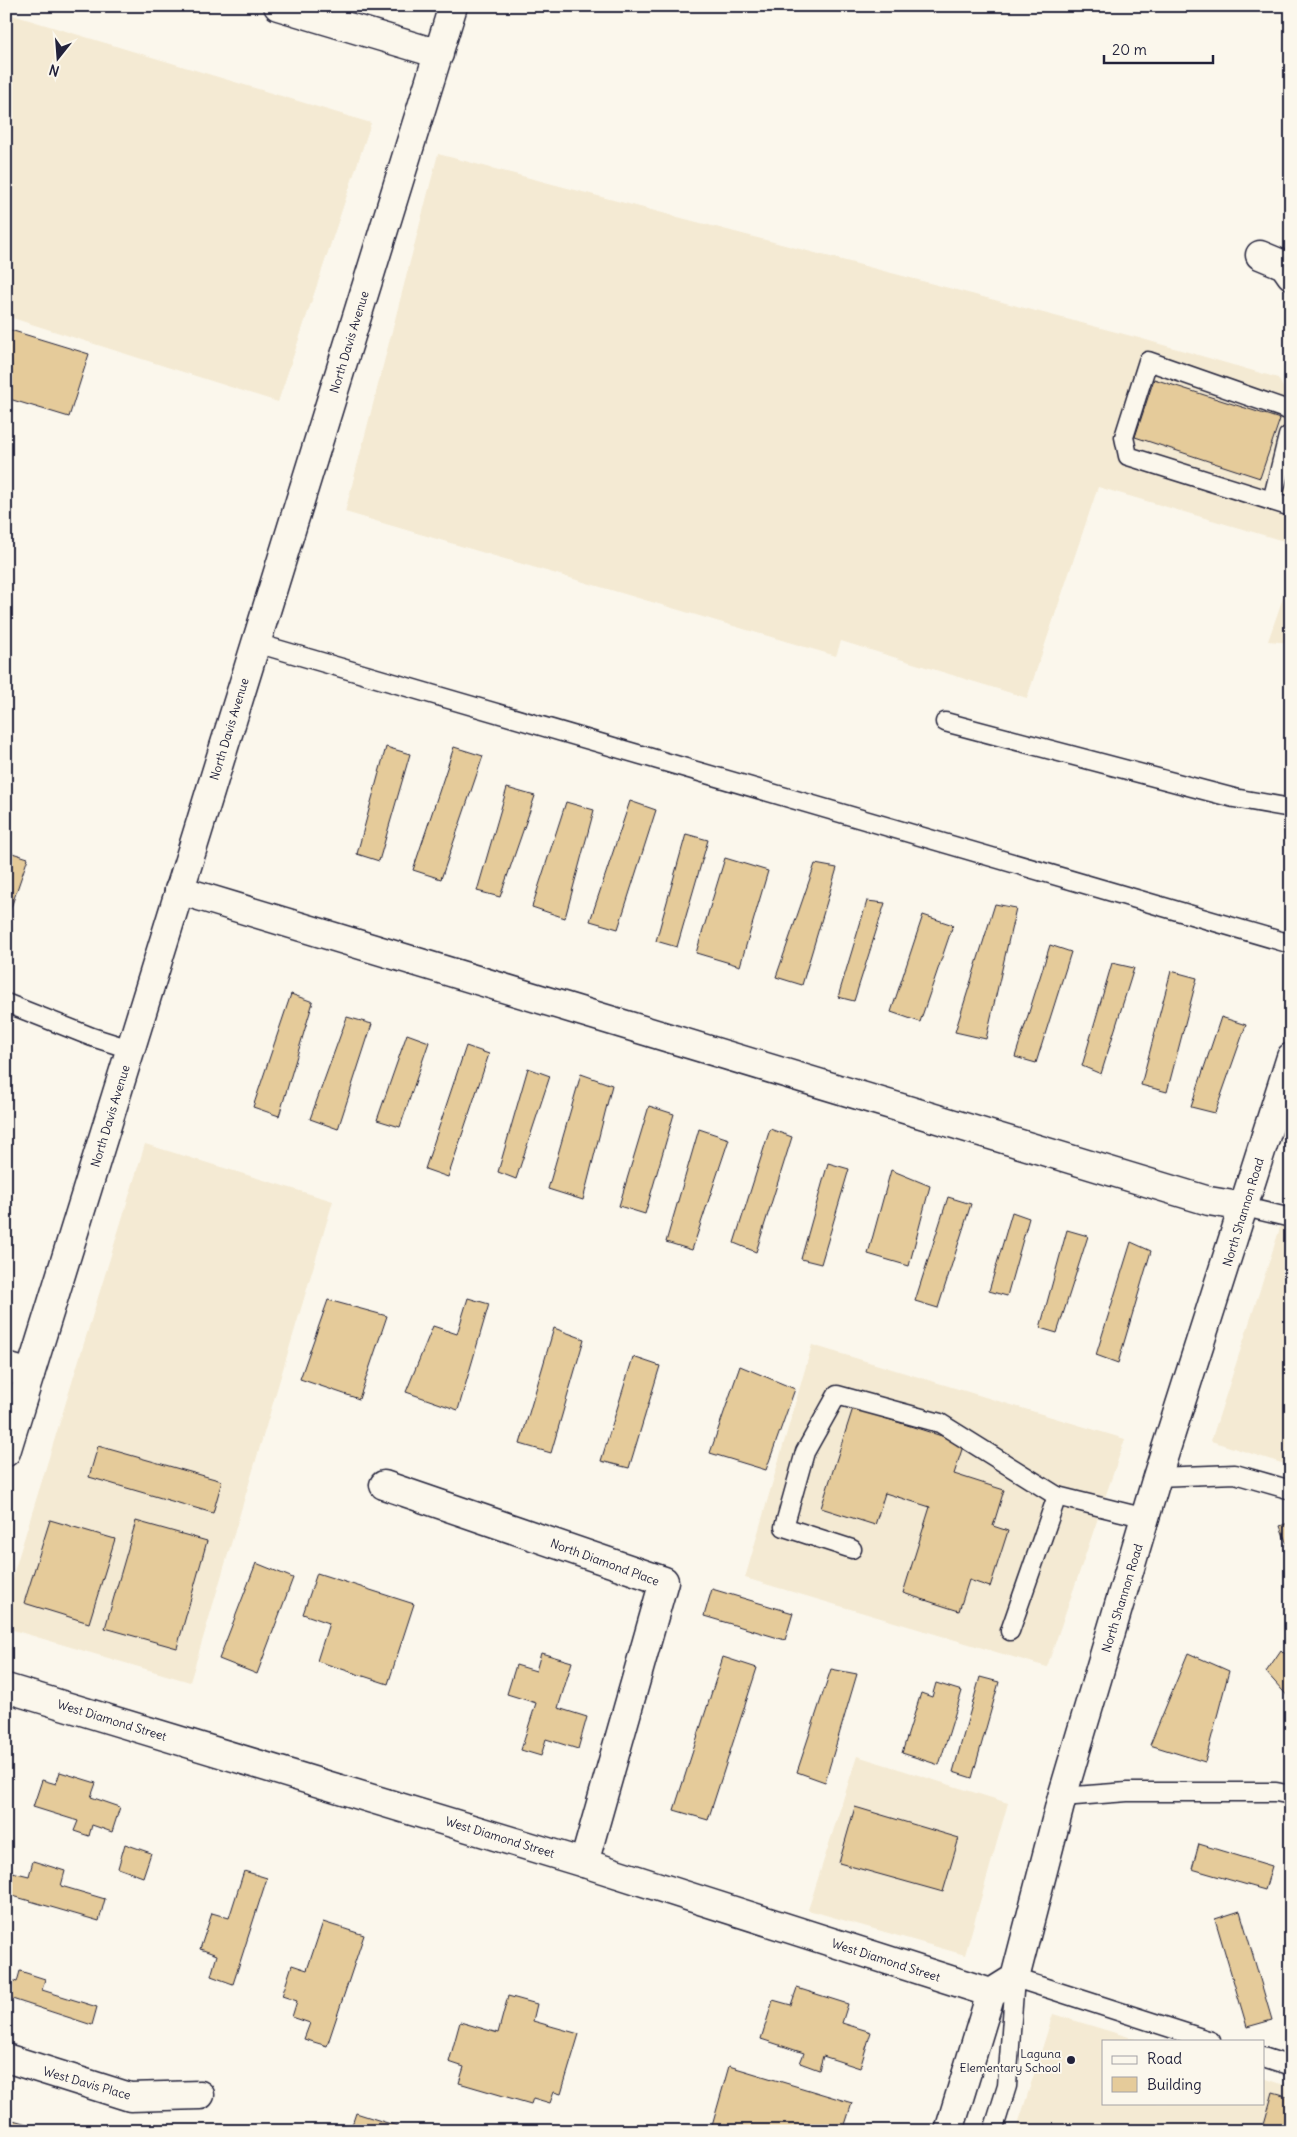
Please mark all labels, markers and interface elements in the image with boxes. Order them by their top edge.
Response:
north arrow [32,32,82,82]
scale bar [1104,32,1213,64]
text: 20 m [1112,40,1147,59]
text: N [47,60,61,80]
street label: North Davis Avenue [326,289,372,395]
street label: North Davis Avenue [206,676,252,782]
street label: North Davis Avenue [87,1063,133,1169]
street label: North Shannon Road [1219,1156,1267,1268]
street label: North Diamond Place [548,1535,662,1589]
street label: North Shannon Road [1098,1542,1146,1654]
street label: West Diamond Street [56,1696,168,1744]
street label: West Diamond Street [444,1813,556,1861]
street label: West Diamond Street [830,1935,942,1985]
legend [1102,2040,1264,2104]
place label: Laguna Elementary School [960,2046,1061,2075]
text: Road [1147,2049,1182,2068]
marker: Laguna Elementary School [1065,2054,1077,2066]
street label: West Davis Place [41,2063,133,2103]
text: Building [1147,2075,1202,2094]

